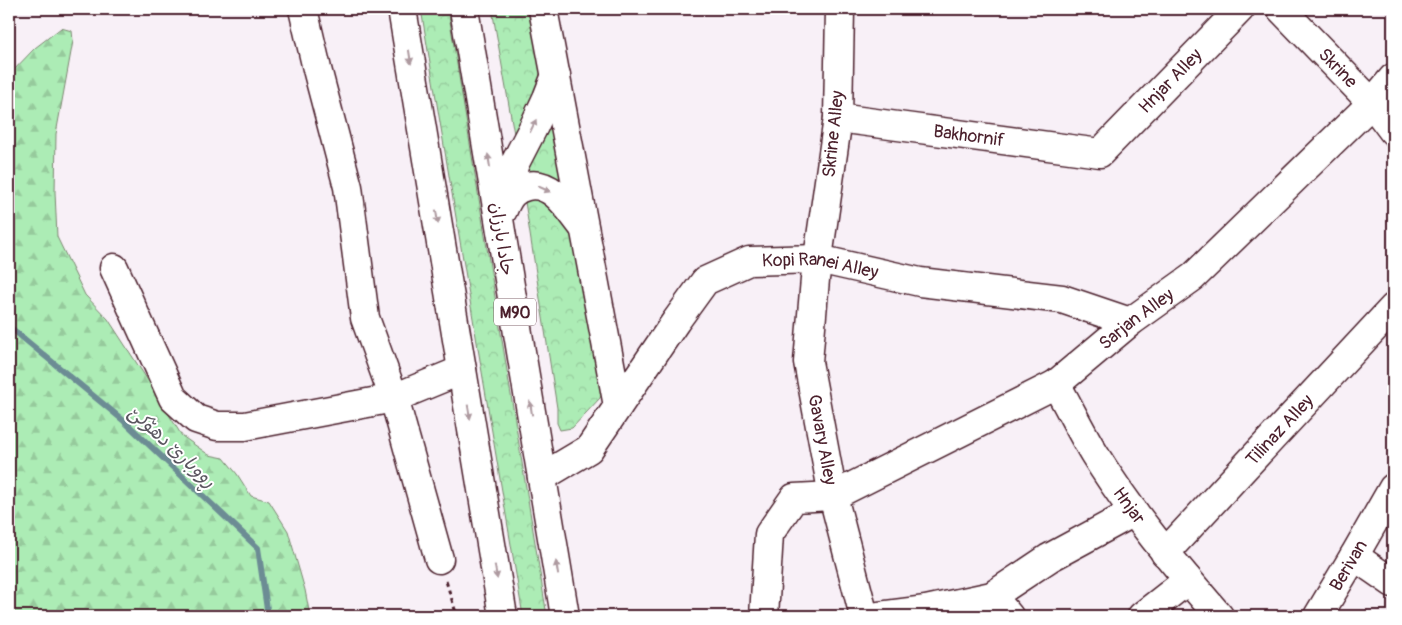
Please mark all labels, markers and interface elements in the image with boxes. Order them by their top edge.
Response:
street label: Hnjar Alley [1134,44,1207,118]
street label: Skrine [1313,44,1362,93]
one-way arrow [407,49,415,65]
street label: Skrine Alley [818,89,850,179]
one-way arrow [529,119,538,134]
street label: Bakhornif [932,120,1006,152]
one-way arrow [485,153,493,169]
one-way arrow [537,185,551,193]
street label: جادا بارزان [484,201,519,277]
one-way arrow [433,210,441,226]
street label: Kopi Ranei Alley [762,248,881,284]
street label: Sarjan Alley [1094,283,1179,355]
road number: M90 [494,298,536,326]
street label: Tilinaz Alley [1241,390,1319,471]
street label: Gavary Alley [802,393,842,487]
water label: ڕووبارێ دهۆكێ [121,400,221,496]
one-way arrow [526,400,534,416]
one-way arrow [465,404,473,420]
street label: Hnjar [1108,483,1150,529]
street label: Berivan [1325,536,1373,595]
one-way arrow [553,560,561,576]
one-way arrow [492,565,500,581]

